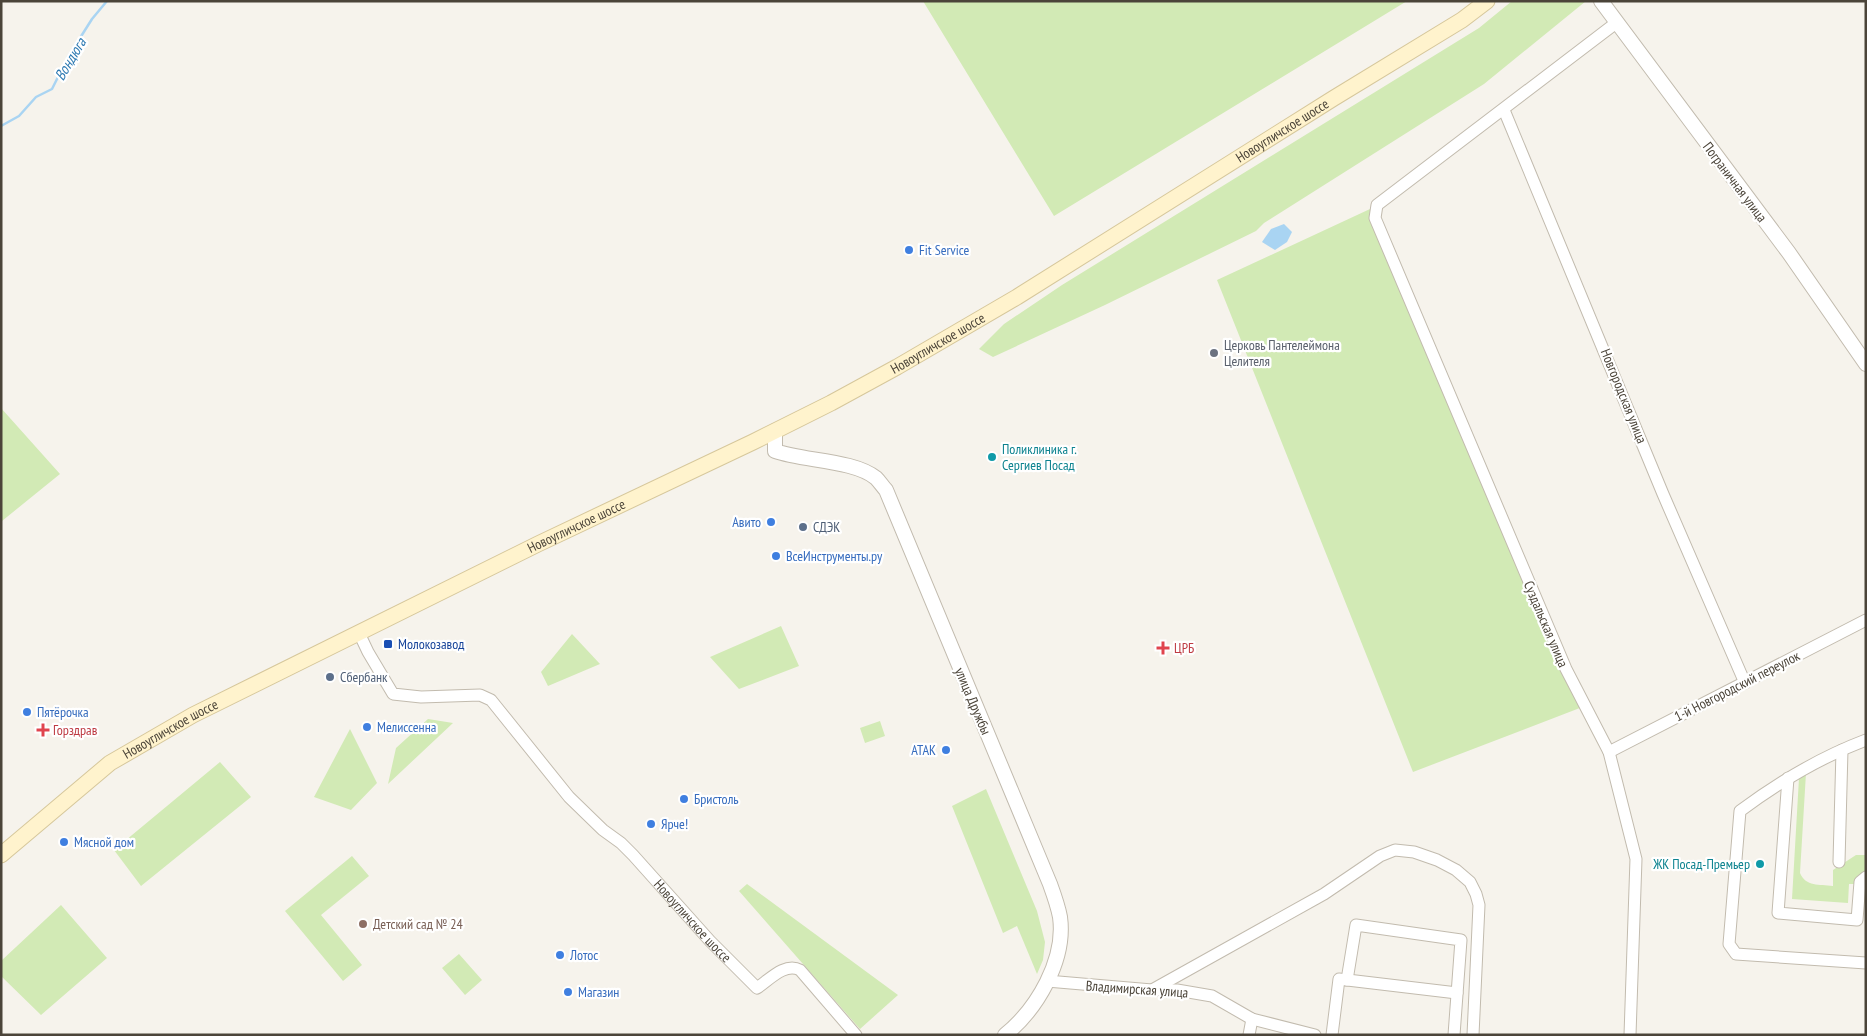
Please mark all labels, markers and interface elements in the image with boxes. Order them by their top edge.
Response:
water label: Вондюга [50,34,90,84]
street label: Новоугличское шоссе [1232,94,1332,166]
street label: Пограничная улица [1699,138,1771,226]
place label: Fit Service [919,241,969,259]
marker: Fit Service [903,244,915,256]
street label: Новоугличское шоссе [887,309,988,378]
place label: Церковь Пантелеймона Целителя [1224,336,1340,370]
street label: Новгородская улица [1597,346,1651,446]
marker: Церковь Пантелеймона Целителя [1208,347,1220,359]
place label: Поликлиника г. Сергиев Посад [1002,440,1077,474]
marker: Поликлиника г. Сергиев Посад [986,451,998,463]
street label: Новоугличское шоссе [524,495,629,557]
place label: Авито [732,513,761,531]
marker: Авито [765,516,777,528]
place label: СДЭК [813,518,840,536]
marker: СДЭК [797,521,809,533]
place label: ВсеИнструменты.ру [786,547,883,565]
marker: ВсеИнструменты.ру [770,550,782,562]
street label: Суздальская улица [1520,578,1572,670]
place label: Молокозавод [398,635,464,653]
marker: Молокозавод [382,638,394,650]
place label: ЦРБ [1174,639,1194,657]
marker: ЦРБ [1156,641,1170,655]
street label: 1-й Новгородский переулок [1671,646,1803,725]
street label: улица Дружбы [951,665,995,737]
place label: Сбербанк [340,668,388,686]
marker: Сбербанк [324,671,336,683]
street label: Новоугличское шоссе [119,695,221,763]
place label: Пятёрочка [37,703,89,721]
marker: Пятёрочка [21,706,33,718]
place label: Мелиссенна [377,718,436,736]
place label: Горздрав [53,721,98,739]
marker: Мелиссенна [361,721,373,733]
marker: Горздрав [37,724,49,736]
place label: АТАК [911,741,936,759]
marker: АТАК [940,744,952,756]
place label: Бристоль [694,790,739,808]
marker: Бристоль [678,793,690,805]
place label: Ярче! [661,815,688,833]
marker: Ярче! [645,818,657,830]
place label: Мясной дом [74,833,134,851]
marker: Мясной дом [58,836,70,848]
place label: ЖК Посад-Премьер [1652,855,1750,873]
marker: ЖК Посад-Премьер [1754,858,1766,870]
street label: Новоугличское шоссе [650,875,735,966]
place label: Детский сад № 24 [373,915,464,933]
marker: Детский сад № 24 [357,918,369,930]
place label: Лотос [569,946,598,964]
marker: Лотос [554,949,566,961]
street label: Владимирская улица [1085,976,1189,1002]
place label: Магазин [578,983,619,1001]
marker: Магазин [562,986,574,998]

